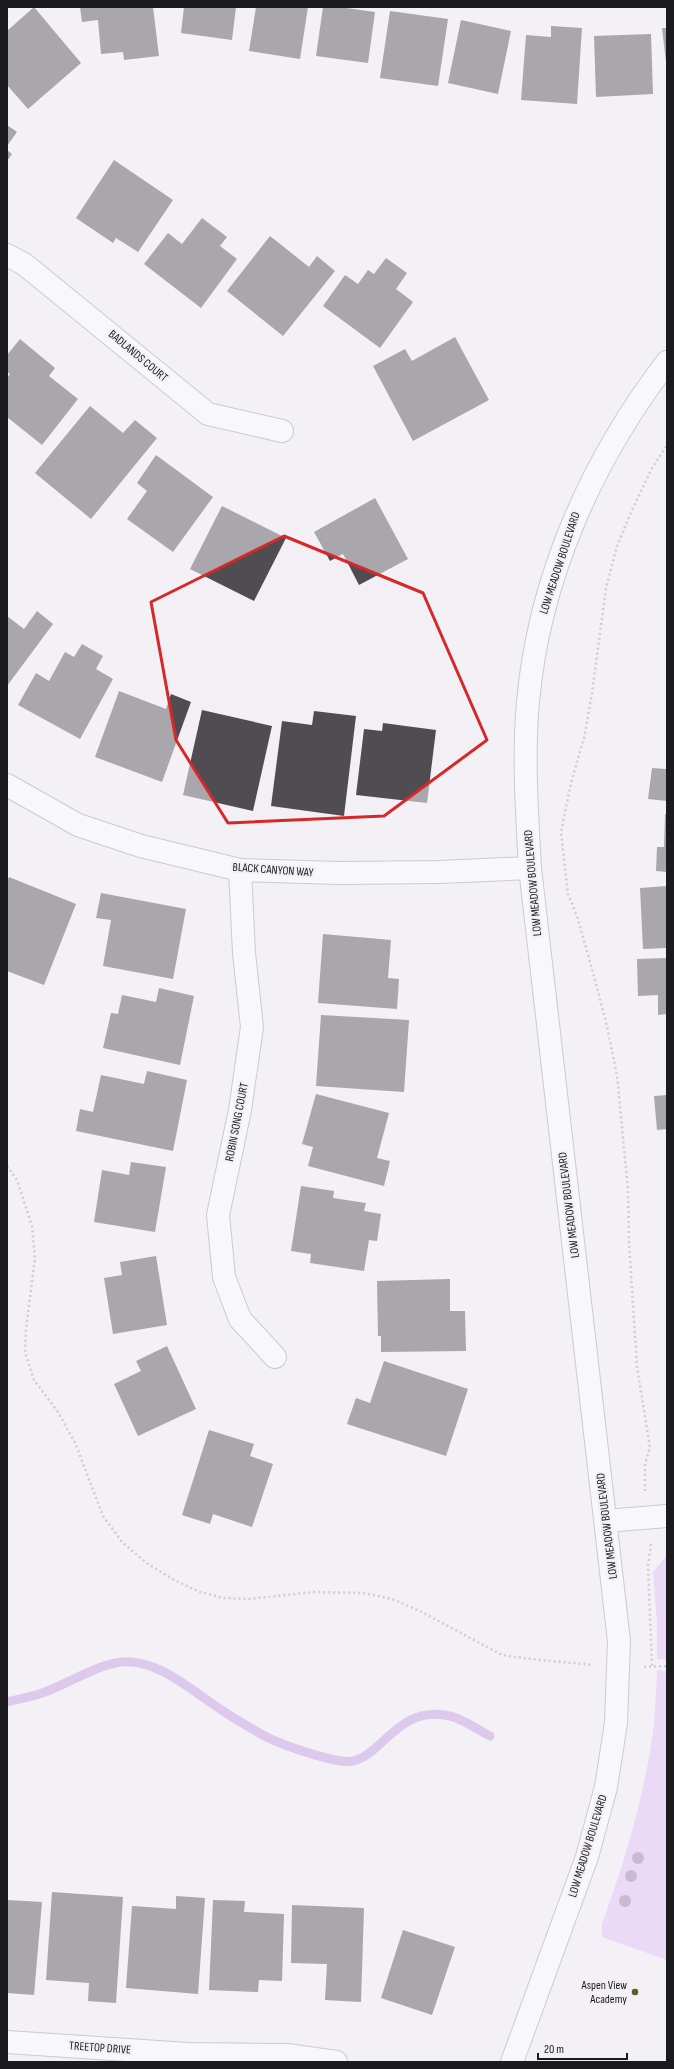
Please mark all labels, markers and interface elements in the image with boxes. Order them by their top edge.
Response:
street label: BADLANDS COURT [105,327,171,385]
street label: LOW MEADOW BOULEVARD [536,510,584,616]
street label: LOW MEADOW BOULEVARD [521,829,545,937]
street label: BLACK CANYON WAY [232,860,314,880]
street label: ROBIN SONG COURT [222,1081,252,1163]
street label: LOW MEADOW BOULEVARD [555,1151,583,1259]
street label: LOW MEADOW BOULEVARD [593,1472,621,1580]
street label: LOW MEADOW BOULEVARD [565,1793,611,1899]
place label: Aspen View Academy [581,1978,627,2007]
marker: Aspen View Academy [630,1987,640,1997]
scale bar [538,2035,627,2061]
street label: TREETOP DRIVE [69,2038,132,2058]
text: 20 m [544,2042,564,2057]

